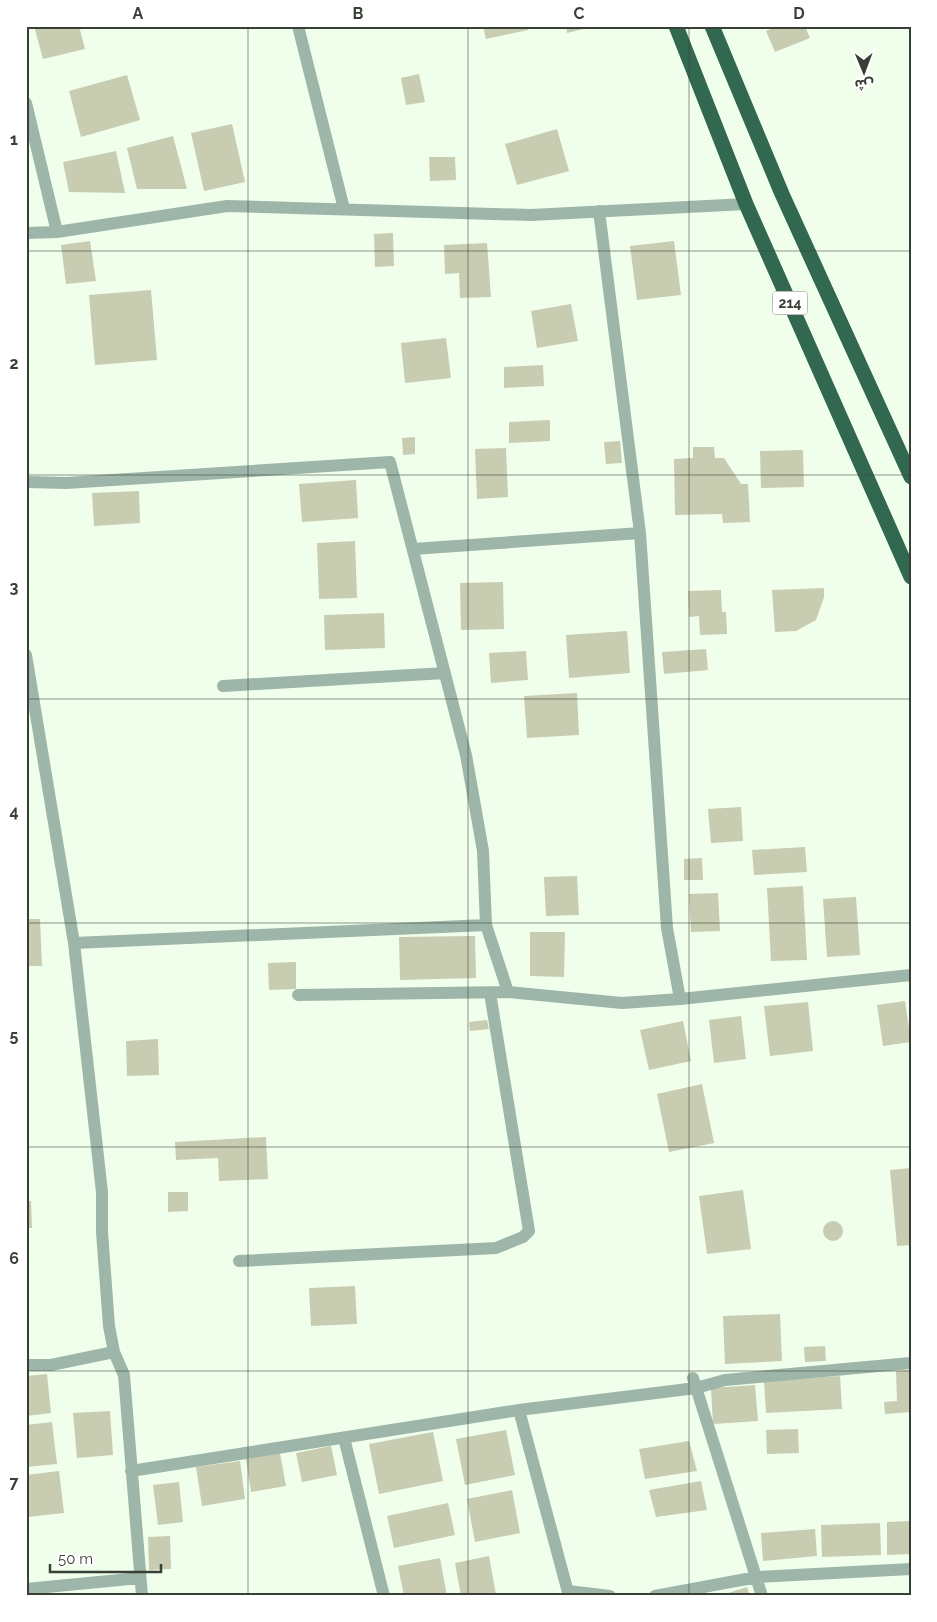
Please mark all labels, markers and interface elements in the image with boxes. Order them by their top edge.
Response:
text: A [133,4,144,23]
text: B [353,4,364,23]
text: C [574,4,585,23]
text: D [793,4,805,23]
north arrow [840,48,890,98]
text: ش [854,77,874,93]
text: 1 [10,130,18,149]
road number: 214 [772,292,808,314]
text: 2 [9,354,19,373]
text: 3 [10,578,19,597]
text: 4 [9,802,19,821]
text: 5 [10,1026,19,1045]
text: 6 [9,1249,19,1268]
text: 7 [10,1473,19,1492]
scale bar [50,1542,161,1574]
text: 50 m [58,1550,93,1568]

